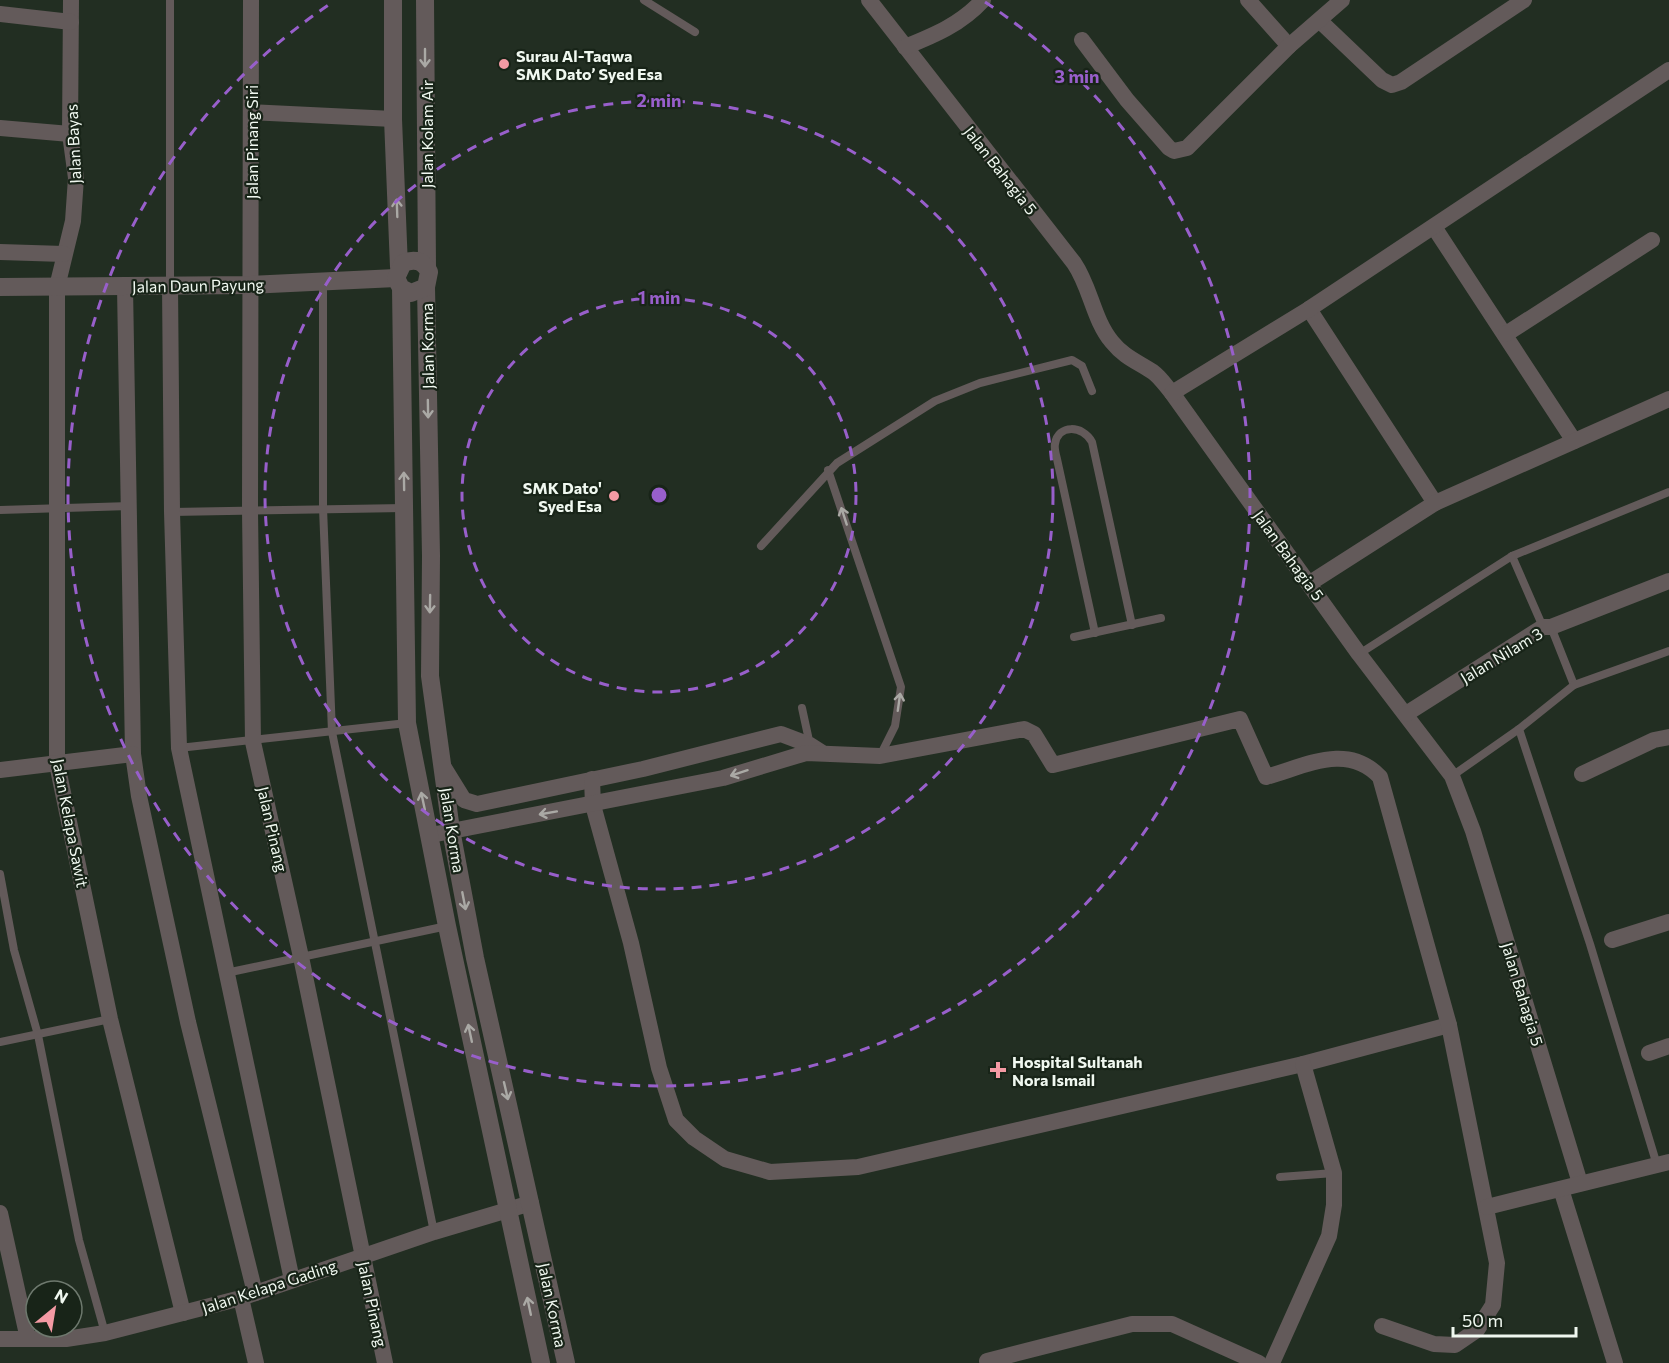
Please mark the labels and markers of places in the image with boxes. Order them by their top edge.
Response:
place label: Surau Al-Taqwa SMK Dato’ Syed Esa [516,46,662,83]
marker: Surau Al-Taqwa SMK Dato’ Syed Esa [497,57,511,71]
place label: SMK Dato' Syed Esa [523,478,602,515]
centre of rings [649,485,669,505]
marker: SMK Dato' Syed Esa [607,489,621,503]
place label: Hospital Sultanah Nora Ismail [1012,1052,1143,1089]
marker: Hospital Sultanah Nora Ismail [989,1061,1007,1079]

